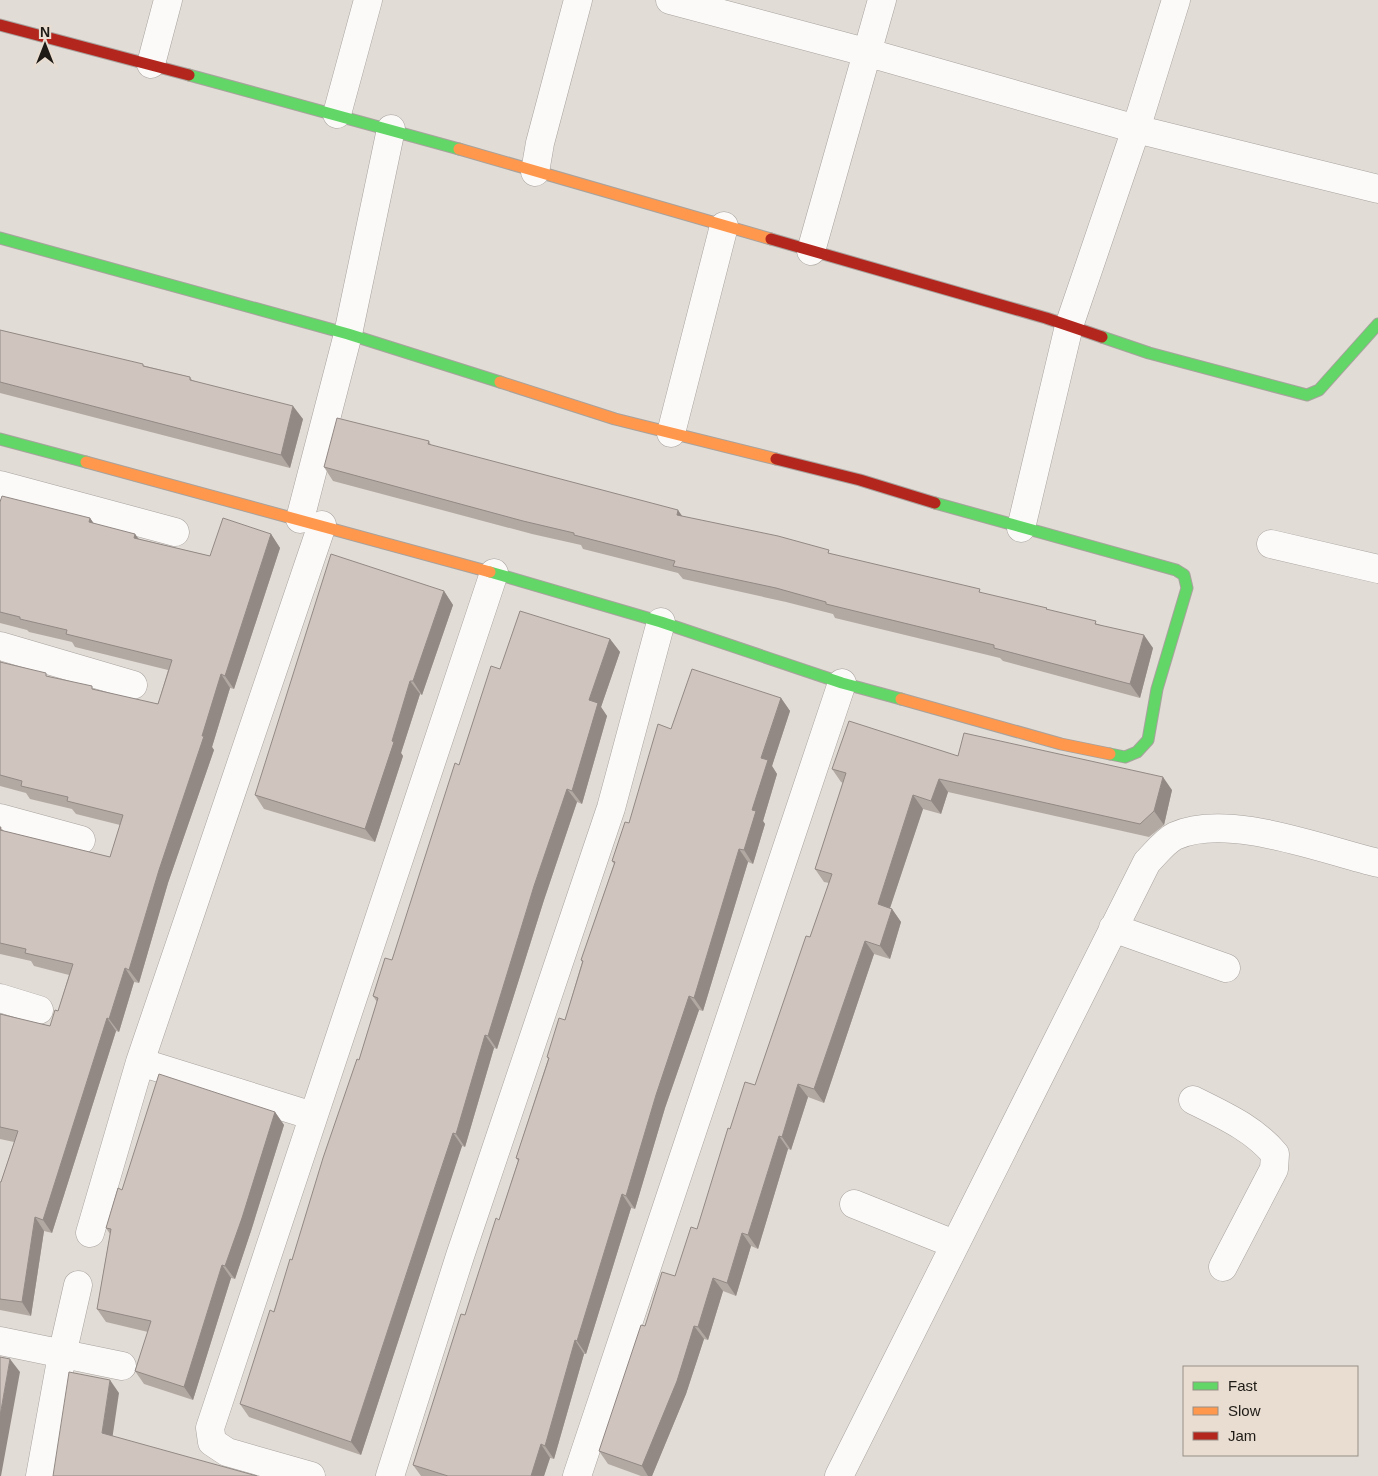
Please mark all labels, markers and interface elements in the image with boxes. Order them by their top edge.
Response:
north arrow [20,20,70,70]
text: N [40,24,50,40]
legend [1183,1366,1358,1456]
text: Fast [1228,1377,1258,1394]
text: Slow [1228,1402,1261,1419]
text: Jam [1228,1427,1256,1444]

